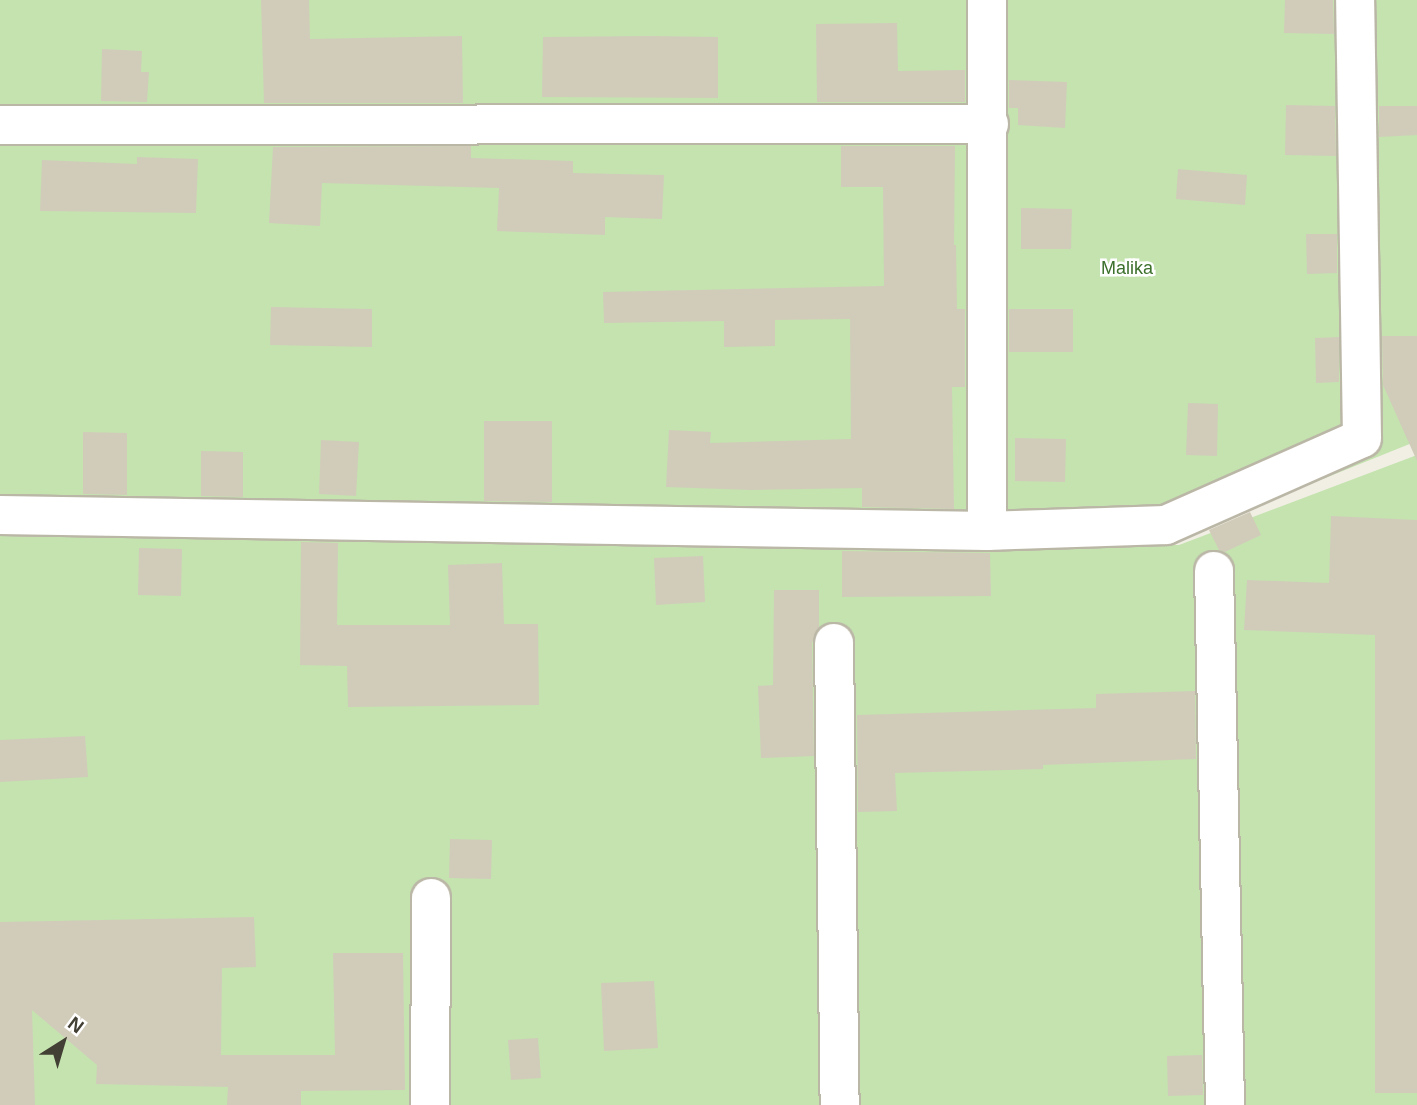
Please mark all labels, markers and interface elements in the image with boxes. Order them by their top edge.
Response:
park label: Malika [1101,257,1153,279]
north arrow [28,1007,98,1077]
text: N [64,1012,88,1037]

